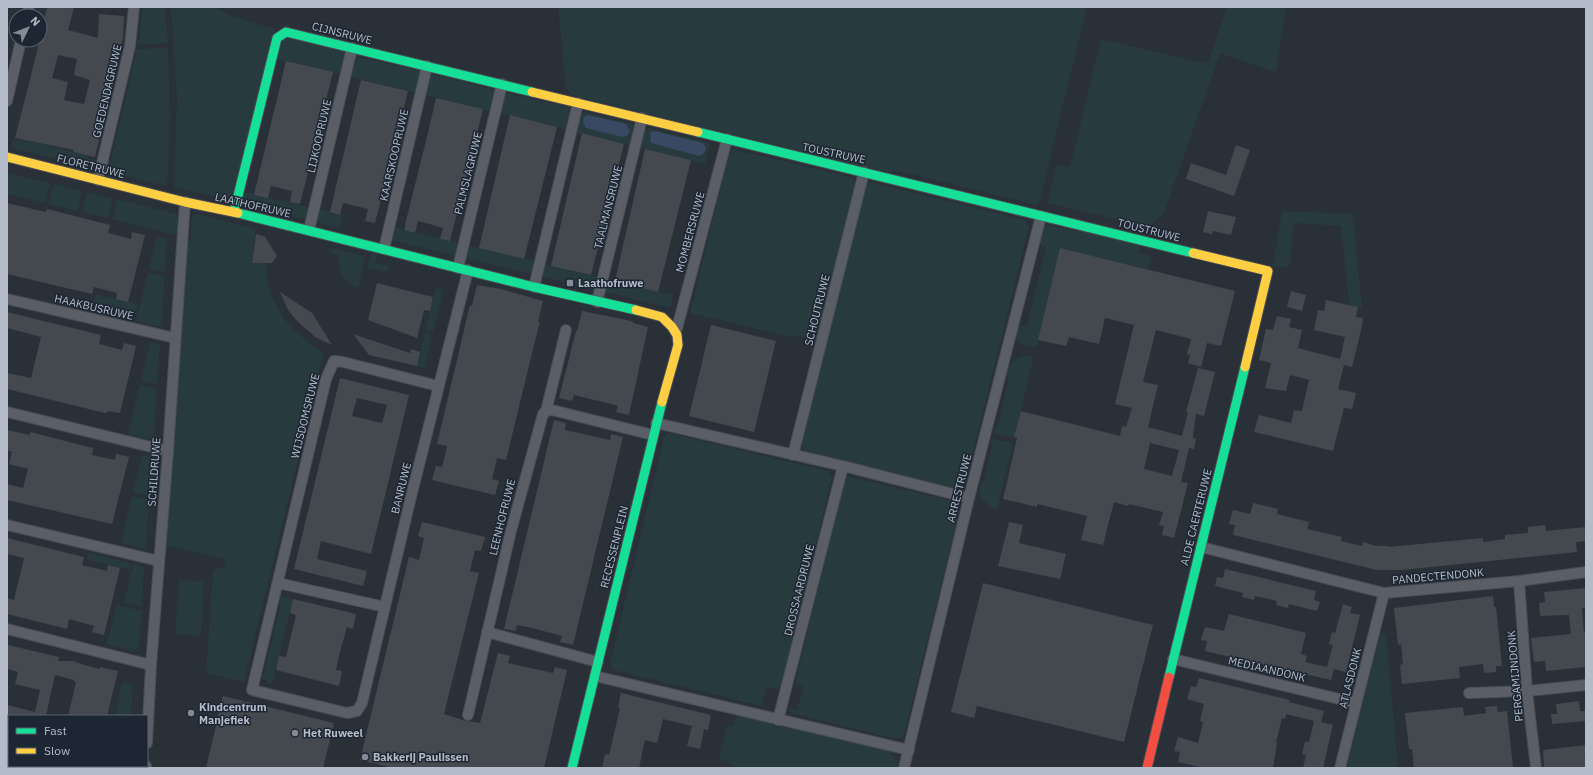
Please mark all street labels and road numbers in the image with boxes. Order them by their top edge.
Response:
street label: CIJNSRUWE [310,19,374,47]
street label: GOEDENDAGRUWE [89,43,125,139]
street label: LIJKOOPRUWE [304,98,334,174]
street label: KAARSKOOPRUWE [377,108,411,202]
street label: PALMSLAGRUWE [451,130,485,216]
street label: TOUSTRUWE [801,139,867,167]
street label: FLORETRUWE [56,151,126,181]
street label: TAALMANSRUWE [591,164,625,250]
street label: LAATHOFRUWE [213,189,293,221]
street label: MOMBERSRUWE [672,190,708,274]
street label: TOUSTRUWE [1116,215,1182,245]
street label: SCHOUTRUWE [801,273,833,347]
street label: HAAKBUSRUWE [53,291,135,323]
street label: WIJSDOMSRUWE [288,372,322,460]
street label: SCHILDRUWE [145,437,163,507]
street label: ARRESTRUWE [944,452,974,524]
street label: BANRUWE [388,461,414,515]
street label: ALDE CAERTERUWE [1177,467,1215,567]
street label: LEENHOFRUWE [486,477,518,557]
street label: RECESSENPLEIN [597,504,631,590]
street label: DROSSAARDRUWE [781,543,817,637]
street label: PANDECTENDONK [1392,565,1484,587]
street label: PERGAMIJNDONK [1504,630,1526,722]
street label: ATLASDONK [1336,646,1364,710]
street label: MEDIAANDONK [1227,653,1307,685]

